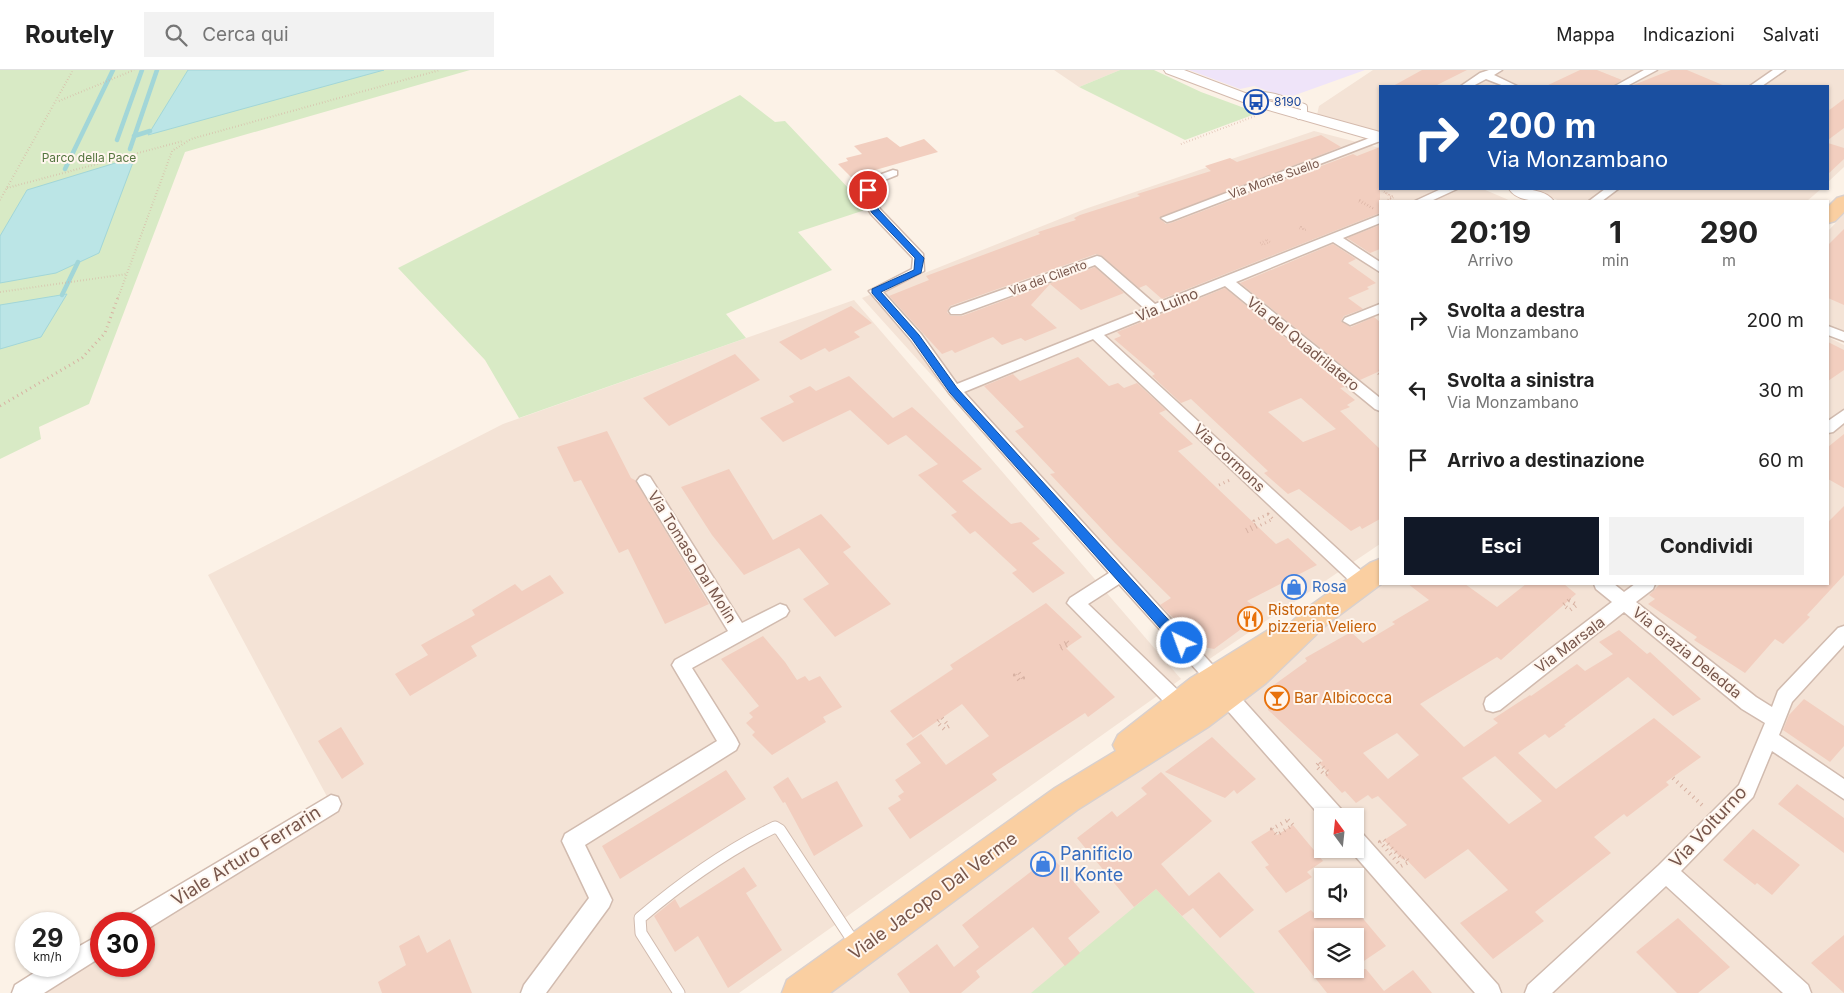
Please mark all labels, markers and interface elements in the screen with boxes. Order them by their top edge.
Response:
search box [144,12,494,57]
text: Routely [25,20,114,49]
icon: search [162,21,190,49]
text: Cerca qui [202,23,289,46]
text: Mappa [1556,24,1615,45]
text: Indicazioni [1643,24,1735,45]
text: Salvati [1763,24,1819,45]
bus stop icon: 8190 [1243,89,1269,115]
place label: 8190 [1274,94,1301,109]
text: 200 m [1487,104,1596,146]
icon: right [1404,105,1469,170]
text: Via Monzambano [1487,146,1668,172]
park label: Parco della Pace [42,150,136,165]
street label: Via Monte Suello [1226,155,1321,202]
pin [847,169,889,211]
icon: arrive [854,176,882,204]
text: 20:19 [1450,214,1531,250]
text: 1 [1609,214,1622,250]
text: 290 [1700,214,1758,250]
text: Arrivo [1468,250,1513,270]
text: min [1602,250,1629,270]
text: m [1722,250,1736,270]
street label: Via del Cilento [1007,257,1089,299]
street label: Via Luino [1133,283,1201,326]
street label: Via del Quadrilatero [1243,292,1364,395]
text: Svolta a destra [1447,299,1585,322]
icon: right [1404,306,1432,334]
text: 200 m [1746,309,1804,332]
text: Via Monzambano [1447,322,1579,342]
text: Svolta a sinistra [1447,369,1595,392]
icon: left [1404,376,1432,404]
text: 30 m [1758,379,1804,402]
text: Via Monzambano [1447,392,1579,412]
street label: Via Cormons [1189,420,1269,496]
icon: arrive [1404,446,1432,474]
text: Arrivo a destinazione [1447,449,1645,472]
text: 60 m [1758,449,1804,472]
street label: Via Tomaso Dal Molin [644,487,741,626]
button: Esci [1404,517,1599,575]
button: Condividi [1609,517,1804,575]
shop icon: Rosa [1281,574,1307,600]
place label: Rosa [1312,577,1347,596]
place label: Ristorante pizzeria Veliero [1268,600,1377,636]
street label: Via Grazia Deledda [1629,603,1746,703]
restaurant icon: Ristorante pizzeria Veliero [1237,606,1263,632]
street label: Via Marsala [1531,612,1608,677]
position arrow [1155,616,1207,668]
bar icon: Bar Albicocca [1264,685,1290,711]
place label: Bar Albicocca [1294,688,1392,707]
street label: Via Volturno [1665,782,1751,872]
street label: Viale Arturo Ferrarin [167,801,324,910]
north arrow [1314,808,1364,858]
map controls [1314,808,1364,978]
street label: Viale Jacopo Dal Verme [844,827,1021,964]
place label: Panificio Il Konte [1060,843,1133,885]
shop icon: Panificio Il Konte [1030,851,1056,877]
button: sound [1314,868,1364,918]
speed limit sign: 30 [90,912,155,977]
text: 29 [32,923,63,953]
button: layers [1314,928,1364,978]
text: km/h [33,949,62,964]

